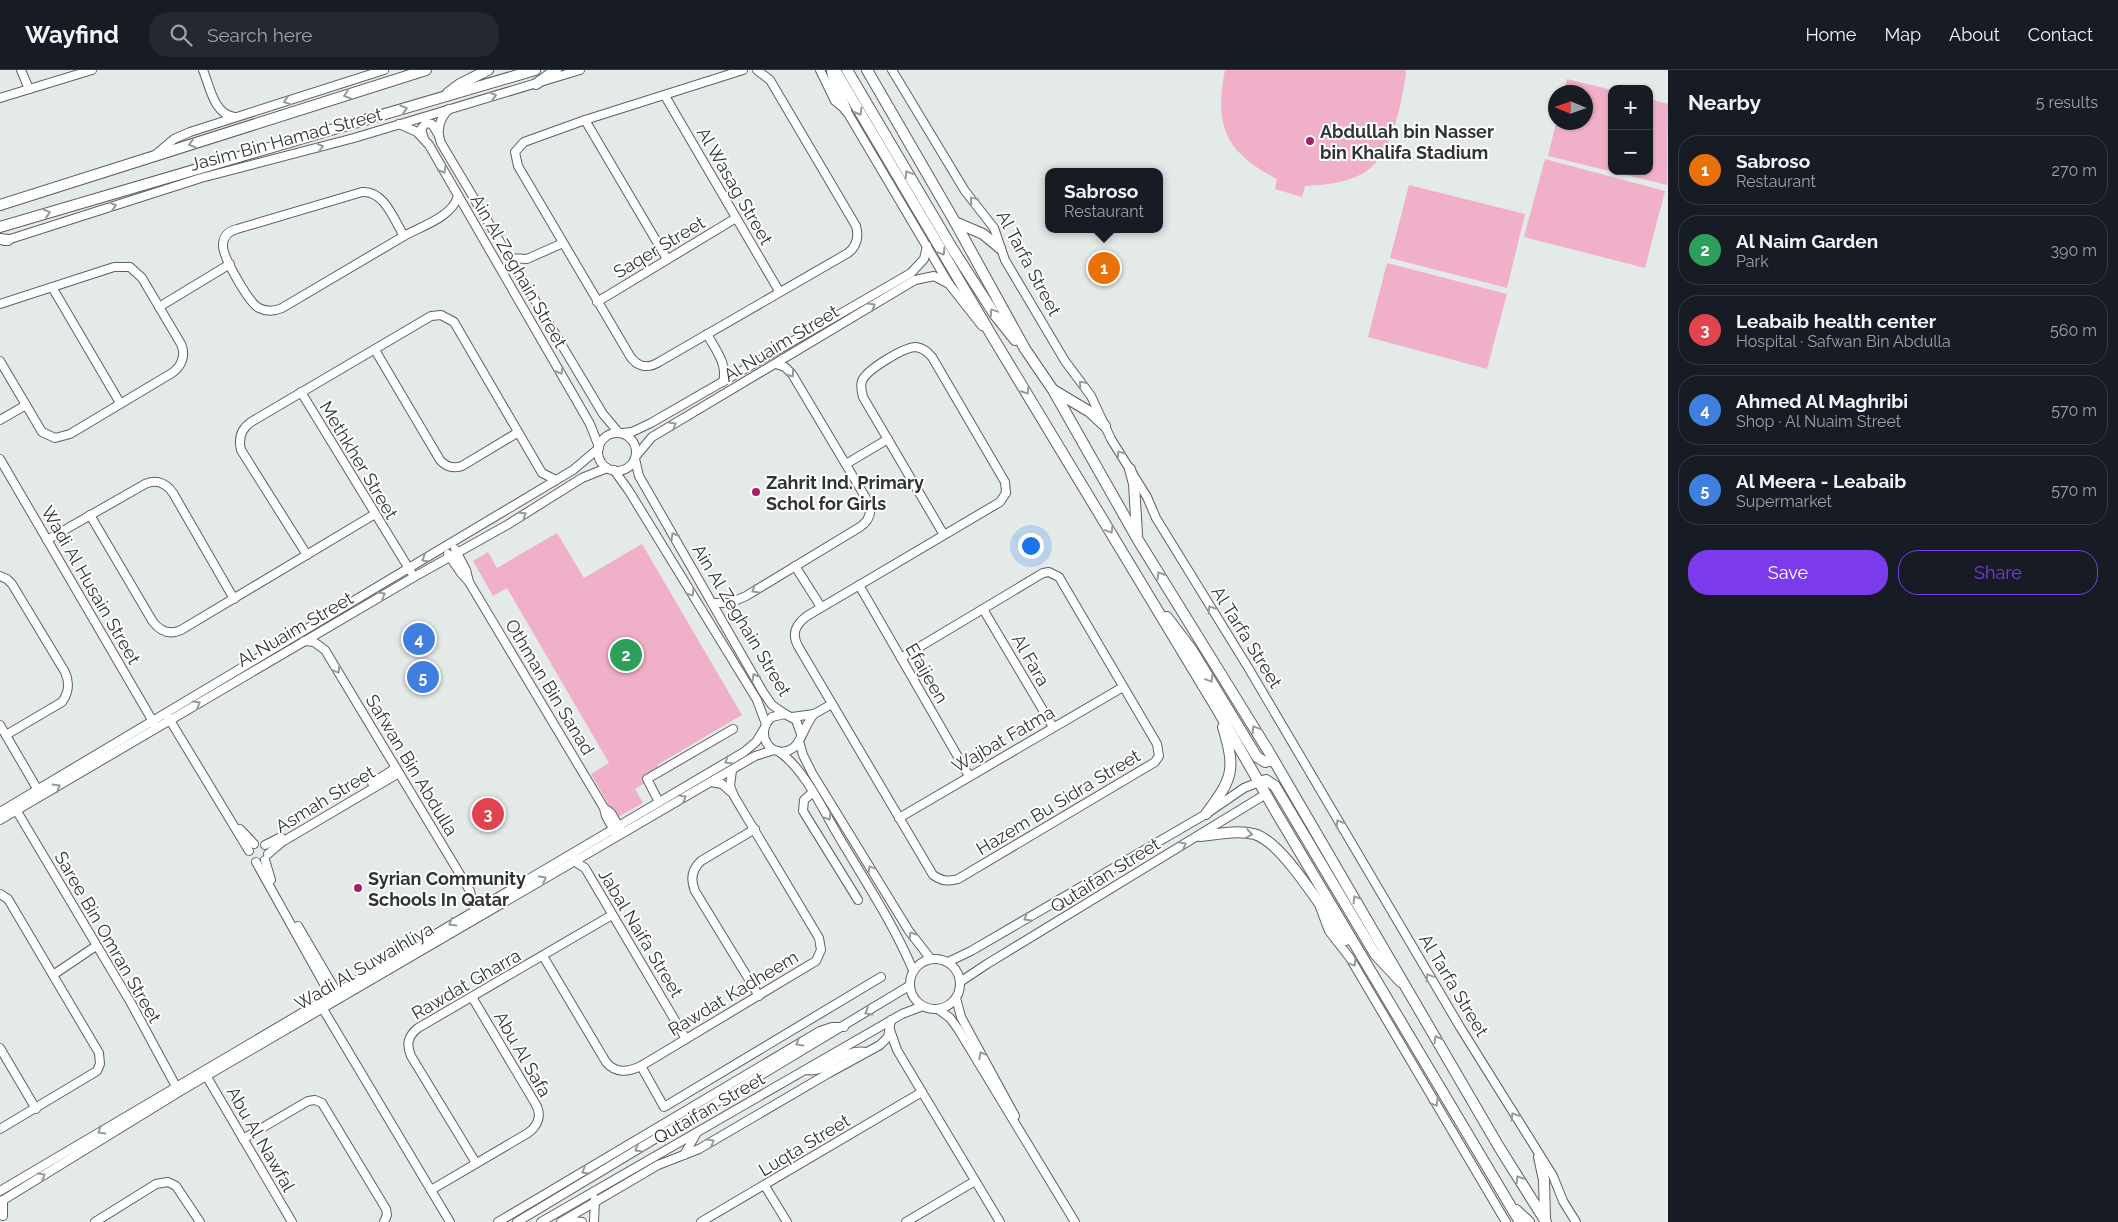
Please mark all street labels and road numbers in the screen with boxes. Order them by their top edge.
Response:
street label: Jasim Bin Hamad Street [188,103,384,175]
street label: Al Wasag Street [693,123,777,249]
street label: Ain Al Zeghain Street [466,191,572,351]
street label: Al Tarfa Street [992,207,1066,319]
street label: Saqer Street [610,212,708,282]
street label: Al Nuaim Street [720,300,842,386]
street label: Methkher Street [316,397,402,523]
street label: Wadi Al Husain Street [37,502,145,668]
street label: Ain Al Zeghain Street [688,540,796,700]
street label: Al Tarfa Street [1207,582,1287,692]
street label: Al Nuaim Street [233,587,357,671]
street label: Othman Bin Sanad [501,615,599,759]
street label: Al Fara [1008,630,1054,690]
street label: Efaijeen [901,639,953,707]
street label: Safwan Bin Abdulla [362,691,462,839]
street label: Wajbat Fatma [948,701,1058,777]
street label: Hazem Bu Sidra Street [972,745,1144,859]
street label: Asmah Street [272,761,378,837]
street label: Qutaifan Street [1047,833,1163,917]
street label: Saree Bin Omran Street [50,848,166,1026]
street label: Jabal Naifa Street [594,865,688,1001]
street label: Wadi Al Suwaihliya [291,918,437,1014]
street label: Al Tarfa Street [1415,930,1493,1040]
street label: Rawdat Gharra [408,944,524,1024]
street label: Rawdat Kadheem [664,946,802,1040]
street label: Abu Al Safa [490,1007,556,1101]
street label: Qutaifan Street [650,1068,768,1148]
street label: Abu Al Nawfal [222,1083,300,1195]
street label: Luqta Street [755,1110,853,1180]

